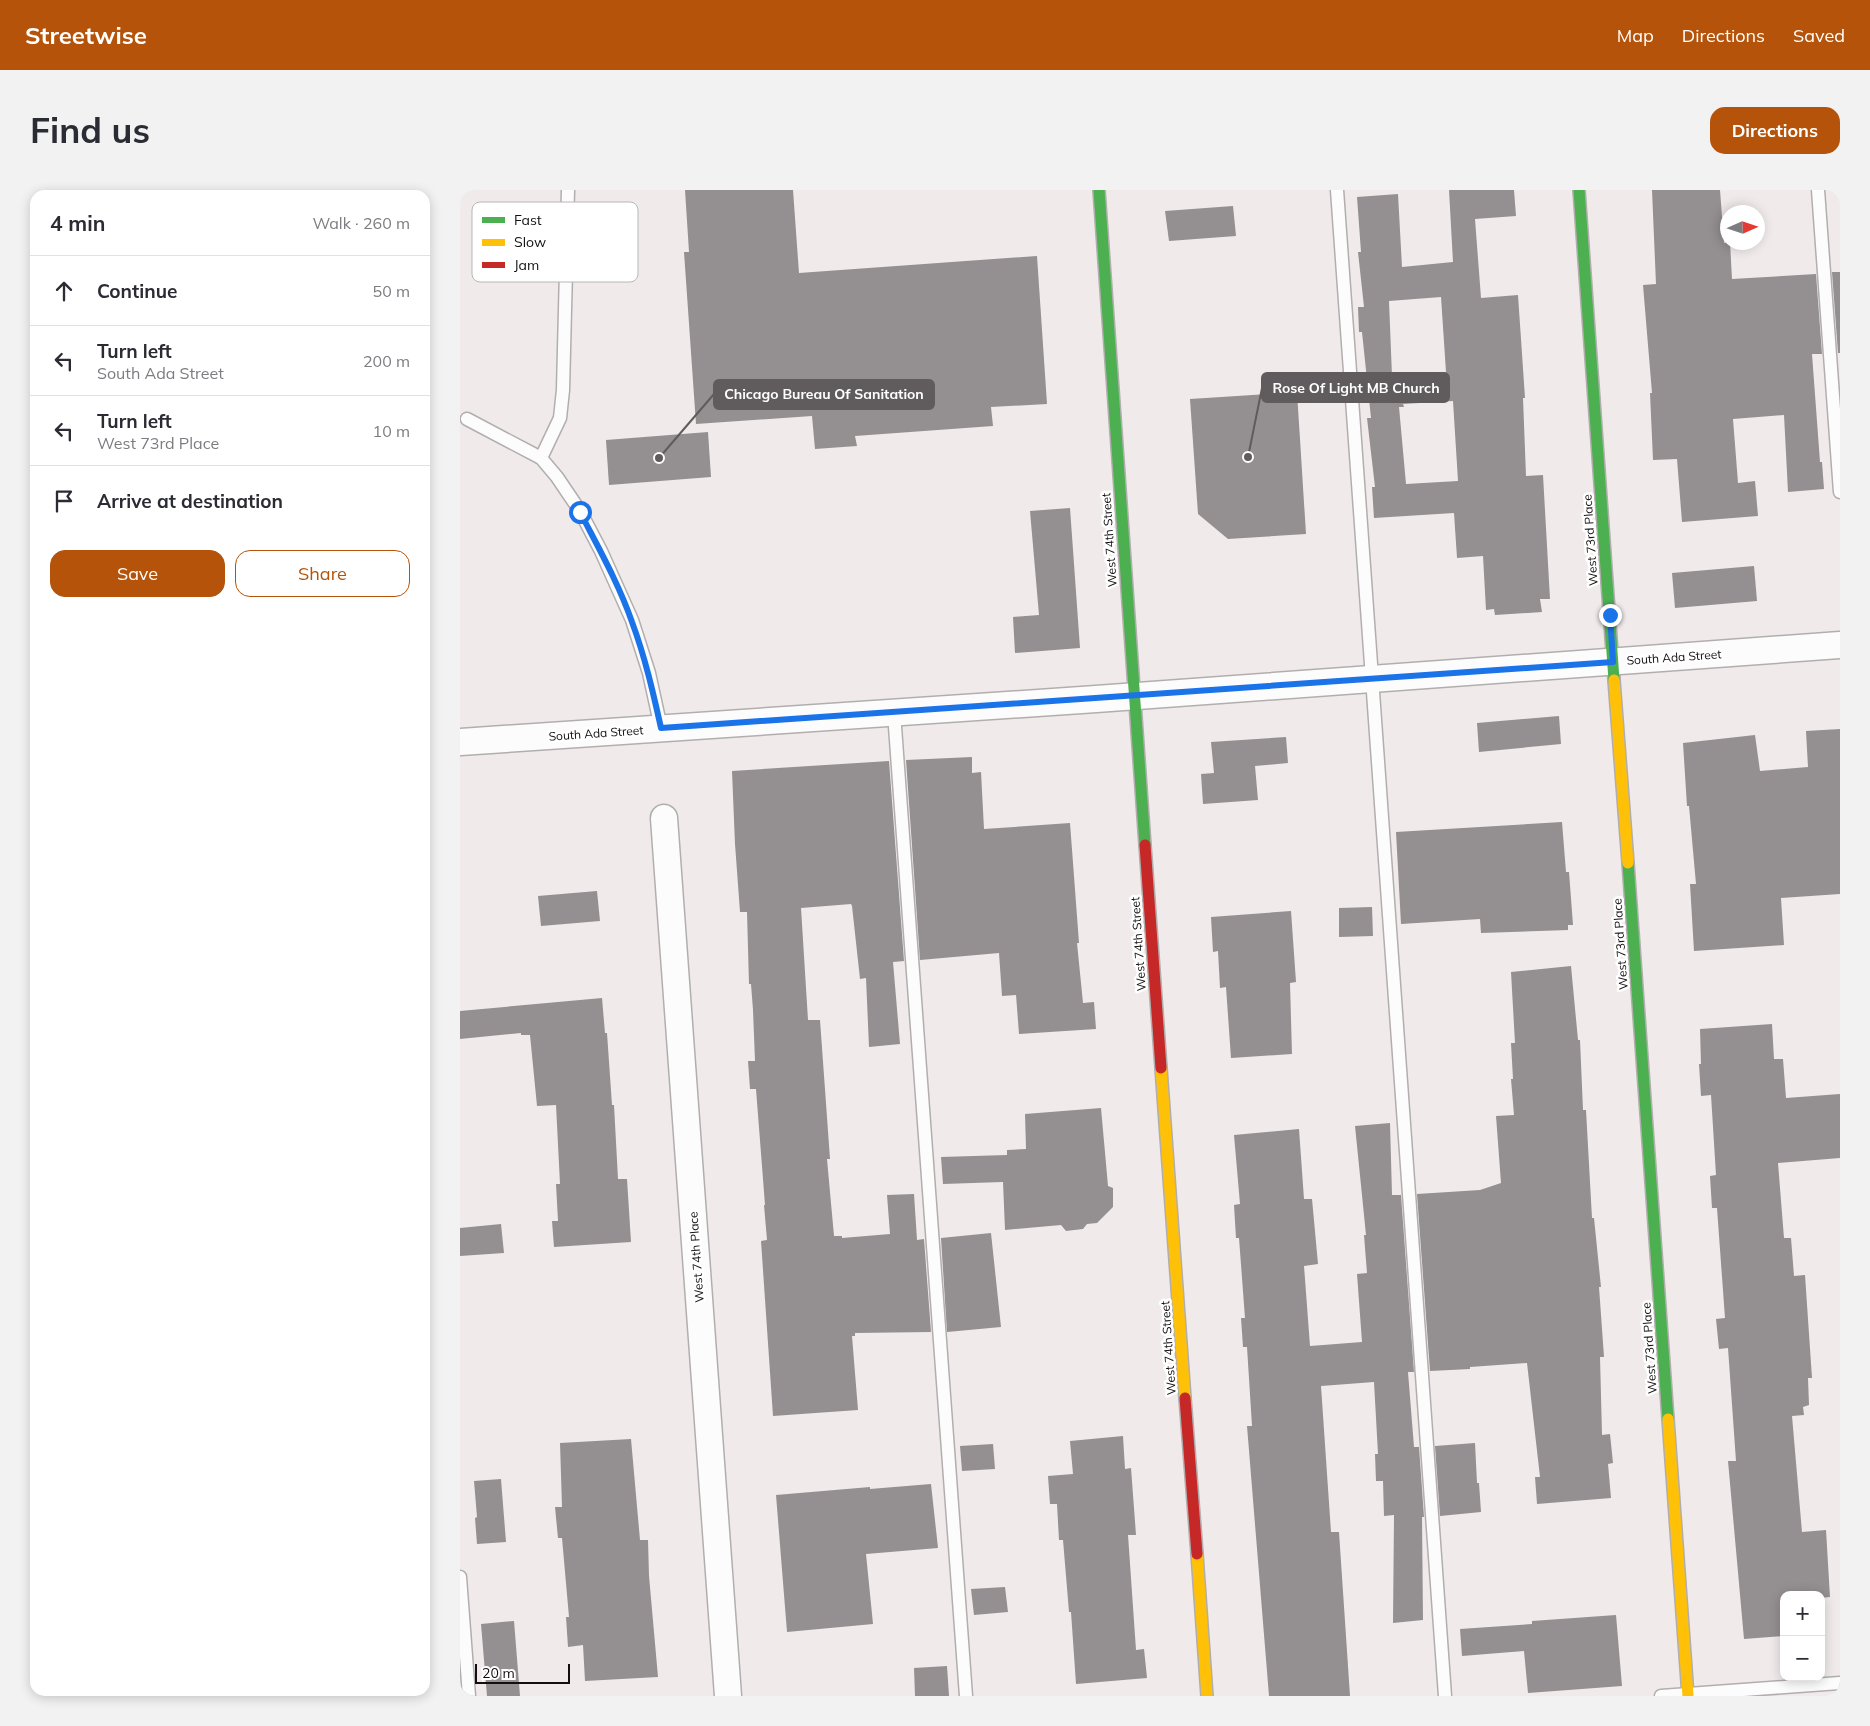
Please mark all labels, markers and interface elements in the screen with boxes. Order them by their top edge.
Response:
text: Streetwise [25,20,147,50]
text: Map [1617,24,1654,47]
text: Directions [1682,24,1765,47]
text: Saved [1793,24,1845,47]
button: Directions [1710,107,1840,154]
text: Find us [30,108,150,152]
legend [472,202,638,282]
north arrow [1720,205,1765,250]
text: 4 min [50,210,105,236]
text: Fast [514,211,542,229]
text: Walk · 260 m [312,213,410,233]
text: Slow [514,233,546,251]
text: Jam [514,256,539,274]
icon: ahead [50,277,78,305]
text: Continue [97,279,177,303]
text: 50 m [373,281,410,301]
text: Turn left [97,339,172,363]
icon: left [50,347,78,375]
text: 200 m [363,351,410,371]
text: South Ada Street [97,363,224,383]
callout: Rose Of Light MB Church [1262,373,1449,402]
text: Rose Of Light MB Church [1272,379,1440,397]
callout: Chicago Bureau Of Sanitation [714,380,934,409]
text: Chicago Bureau Of Sanitation [724,385,924,403]
text: Turn left [97,409,172,433]
icon: left [50,417,78,445]
text: 10 m [373,421,410,441]
text: West 73rd Place [97,433,219,453]
icon: arrive [50,487,78,515]
text: Arrive at destination [97,489,283,513]
street label: West 74th Street [1098,492,1120,588]
street label: West 73rd Place [1579,494,1601,586]
route start [569,501,592,524]
button: Save [50,550,225,597]
button: Share [235,550,410,597]
route end [1599,604,1622,627]
street label: South Ada Street [1626,646,1722,668]
street label: South Ada Street [548,722,644,744]
street label: West 74th Street [1127,896,1149,992]
street label: West 73rd Place [1609,898,1631,990]
street label: West 74th Place [685,1211,707,1303]
street label: West 74th Street [1157,1300,1179,1396]
street label: West 73rd Place [1638,1302,1660,1394]
map controls [1780,1591,1825,1681]
button: + [1780,1591,1825,1636]
button: − [1780,1636,1825,1681]
scale bar [475,1661,570,1684]
text: 20 m [482,1664,515,1682]

